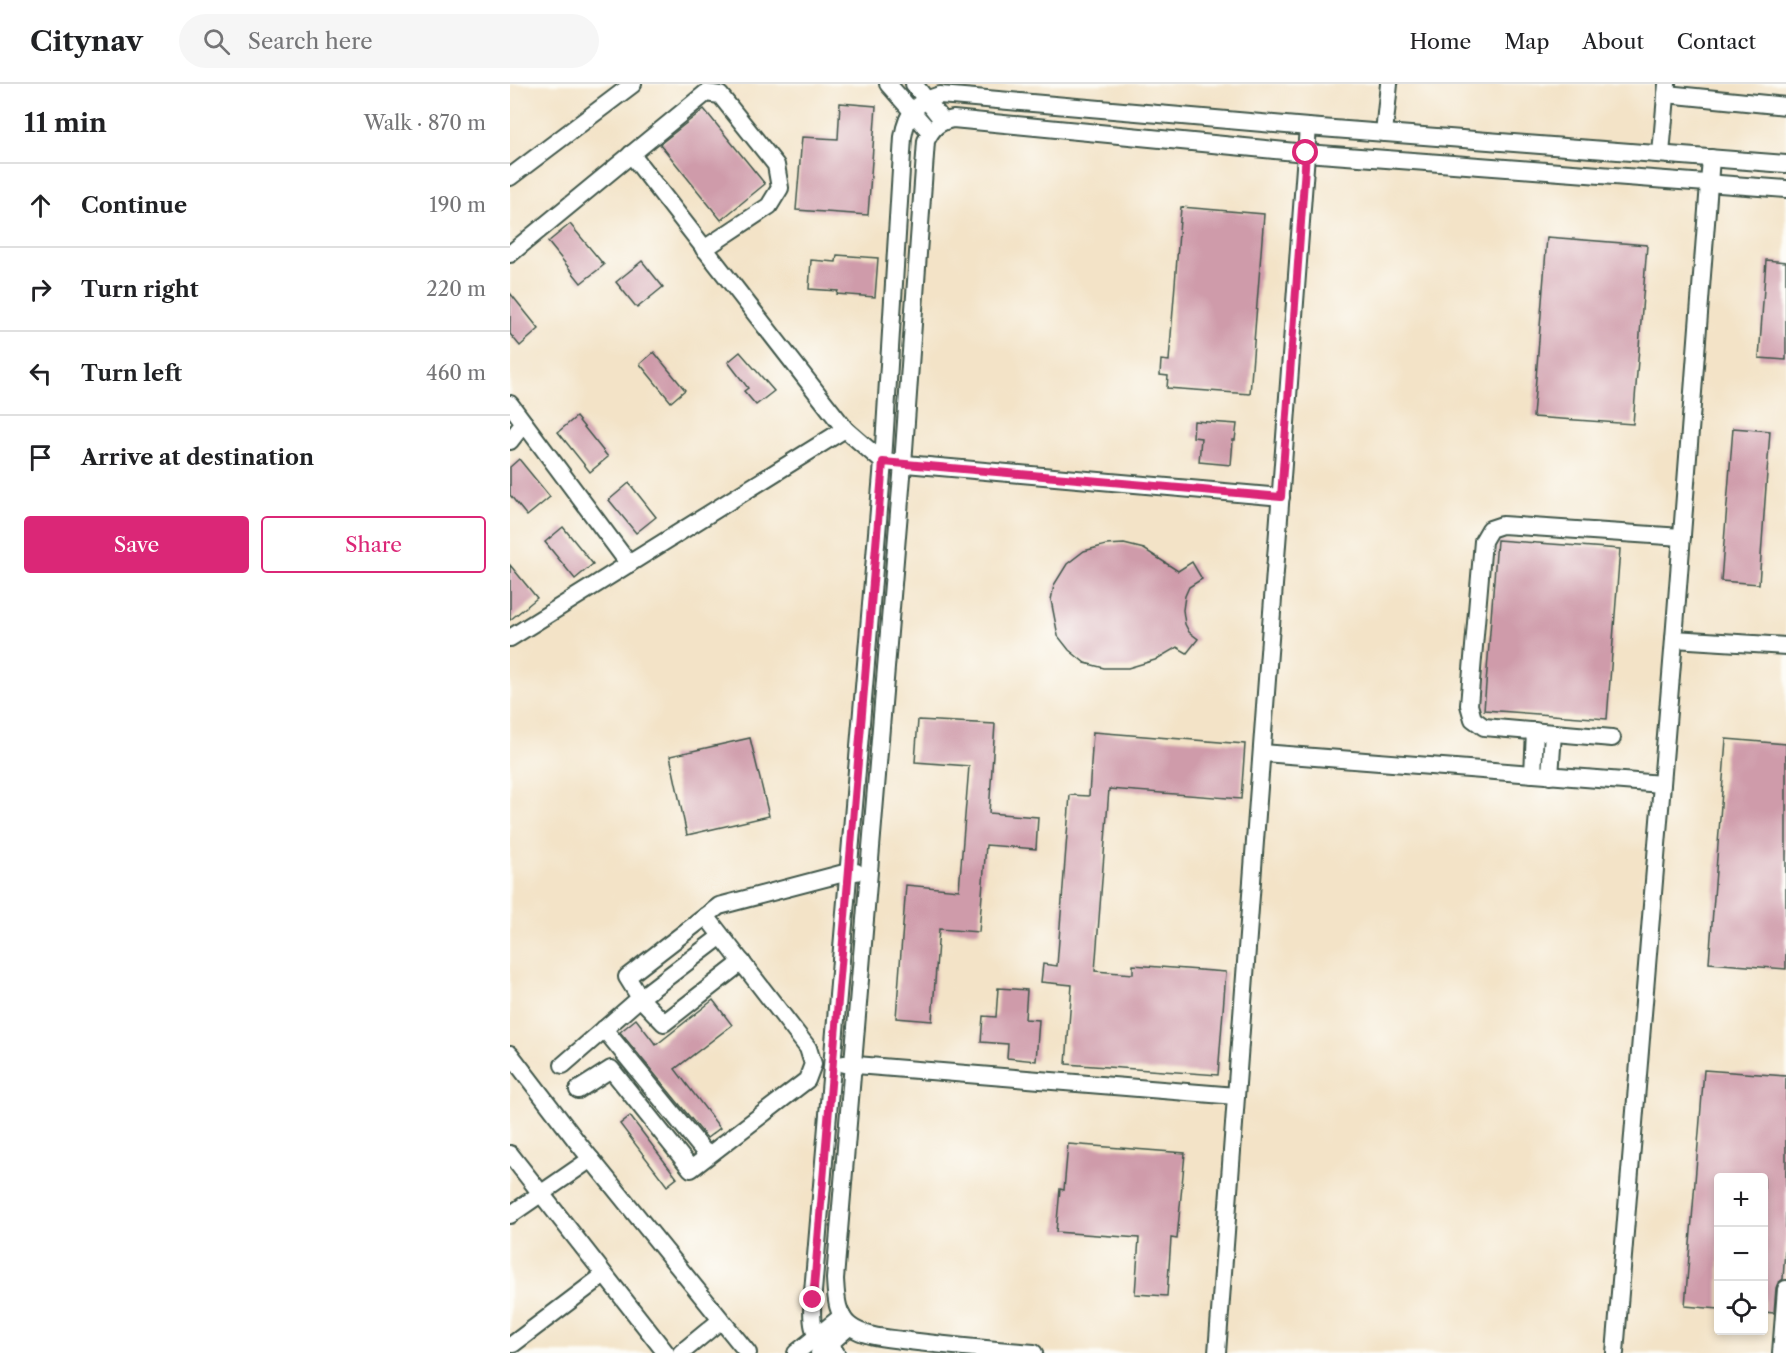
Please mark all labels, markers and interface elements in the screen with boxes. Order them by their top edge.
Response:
search box [179,14,599,68]
text: Citynav [30,24,143,58]
icon: search [200,25,233,58]
text: Search here [248,28,372,55]
text: Home [1410,29,1471,54]
text: Map [1504,29,1549,54]
text: About [1582,29,1644,54]
text: Contact [1677,29,1756,54]
text: 11 min [24,107,107,139]
text: Walk · 870 m [364,111,486,135]
route start [1292,139,1318,165]
icon: ahead [24,189,57,222]
text: Continue [81,192,187,219]
text: 190 m [429,193,486,217]
icon: right [24,273,57,306]
text: Turn right [81,276,199,303]
text: 220 m [426,277,486,301]
icon: left [24,357,57,390]
text: Turn left [81,360,182,387]
text: 460 m [426,361,486,385]
icon: arrive [24,441,57,474]
text: Arrive at destination [81,444,314,471]
button: Save [24,516,249,573]
button: Share [261,516,486,573]
map controls [1714,1173,1768,1335]
button: + [1714,1173,1768,1227]
button: − [1714,1227,1768,1281]
button: locate [1714,1281,1768,1335]
route end [799,1286,825,1312]

